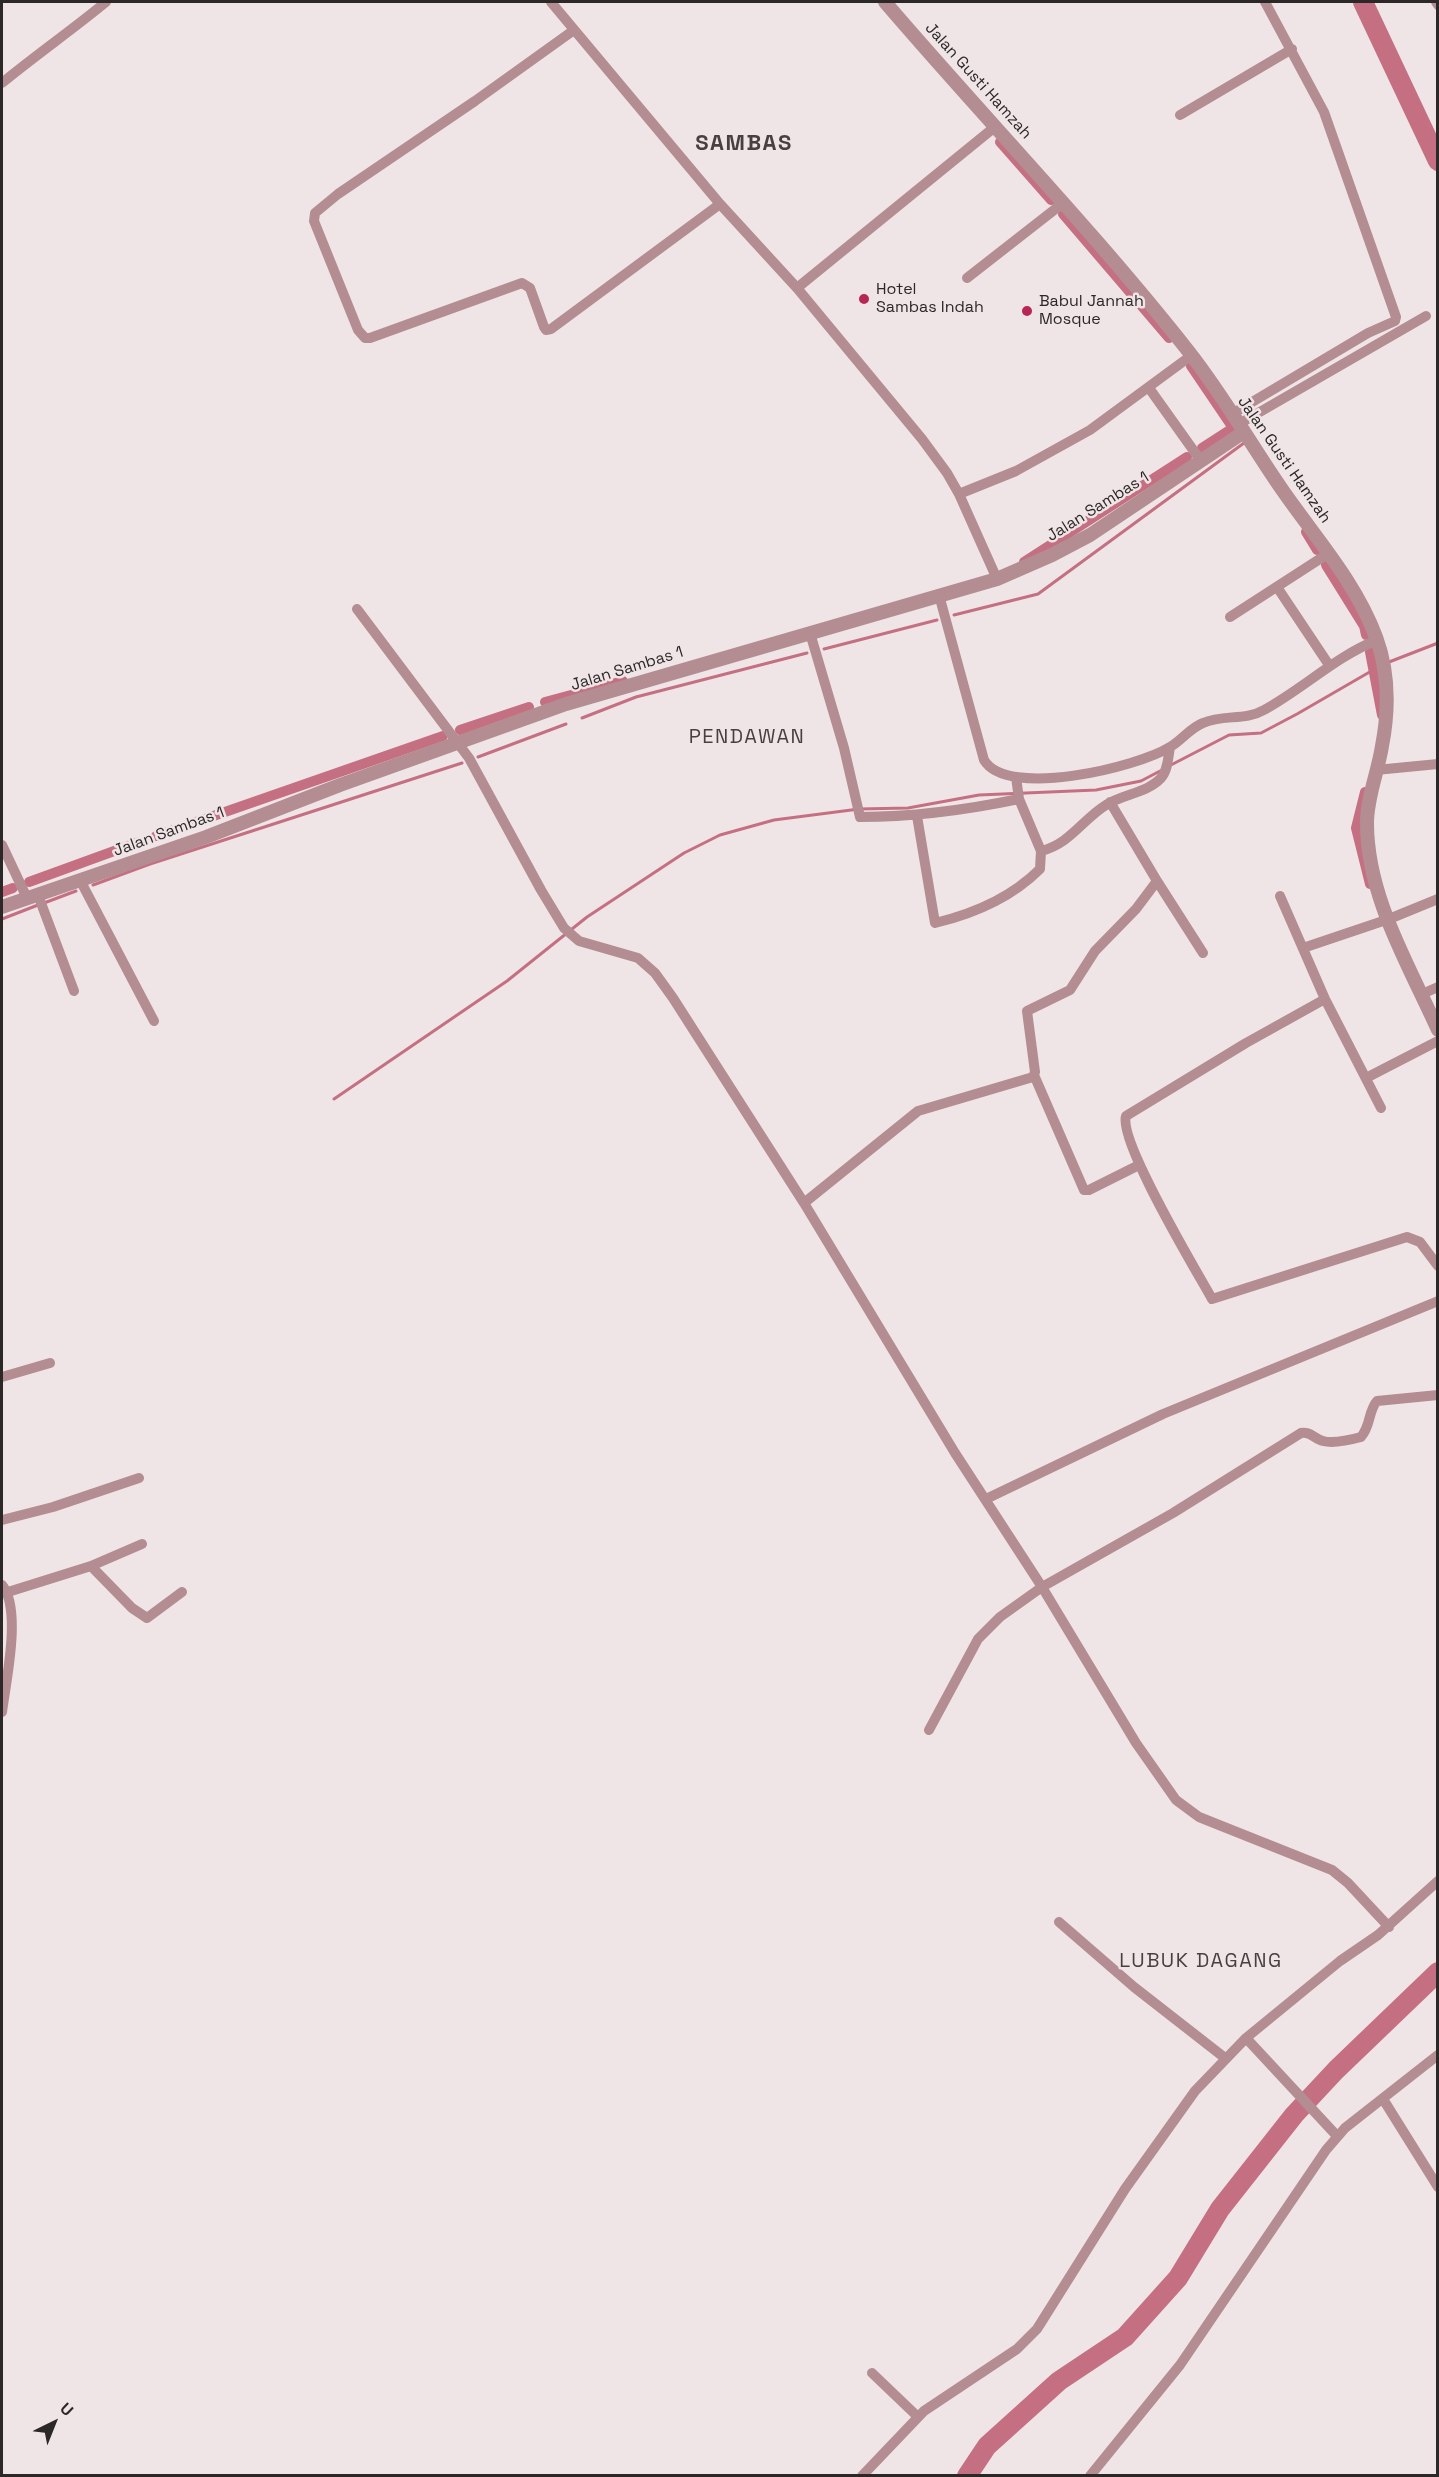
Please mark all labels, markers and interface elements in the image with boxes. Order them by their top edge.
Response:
street label: Jalan Gusti Hamzah [921,19,1035,143]
district label: SAMBAS [695,131,793,157]
place label: Hotel Sambas Indah [876,280,984,318]
marker: Hotel Sambas Indah [857,292,871,306]
place label: Babul Jannah Mosque [1039,292,1144,330]
marker: Babul Jannah Mosque [1020,304,1034,318]
street label: Jalan Gusti Hamzah [1233,393,1335,527]
street label: Jalan Sambas 1 [1043,468,1153,546]
street label: Jalan Sambas 1 [568,643,686,695]
district label: PENDAWAN [689,726,805,750]
street label: Jalan Sambas 1 [111,803,227,861]
district label: LUBUK DAGANG [1119,1950,1283,1974]
north arrow [24,2393,84,2453]
text: U [56,2398,78,2421]

